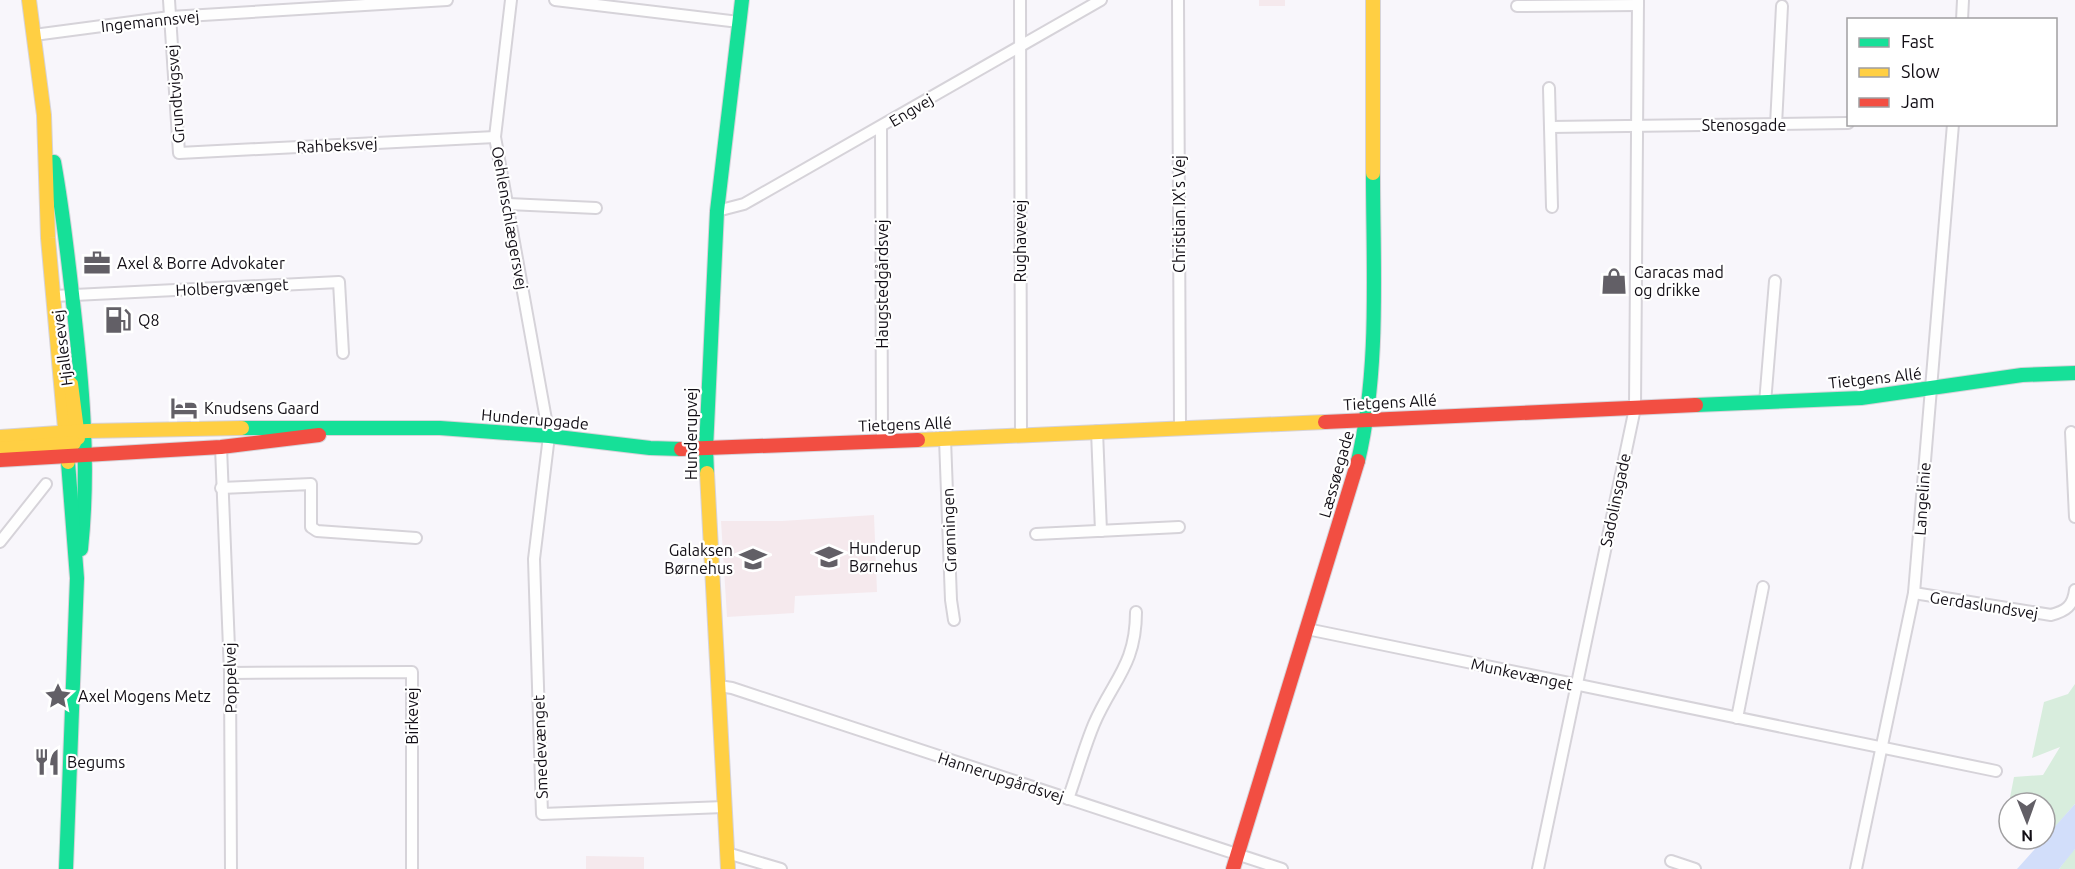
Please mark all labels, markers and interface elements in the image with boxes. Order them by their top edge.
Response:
street label: Ingemannsvej [100,7,200,35]
legend [1847,18,2057,126]
text: Fast [1901,31,1934,51]
street label: Grundtvigsvej [163,44,187,144]
text: Slow [1901,61,1940,81]
street label: Engvej [886,90,936,130]
text: Jam [1901,91,1935,111]
street label: Stenosgade [1702,116,1786,134]
street label: Rahbeksvej [296,134,378,156]
street label: Oehlenschlægersvej [489,145,531,291]
street label: Christian IX's Vej [1170,155,1188,273]
street label: Rughavevej [1011,200,1029,282]
street label: Haugstedgårdsvej [873,219,891,349]
office icon: Axel & Borre Advokater [82,248,112,278]
place label: Axel & Borre Advokater [117,254,285,272]
place label: Caracas mad og drikke [1634,263,1724,299]
shop icon: Caracas mad og drikke [1599,266,1629,296]
street label: Holbergvænget [175,275,290,299]
fuel station icon: Q8 [103,305,133,335]
street label: Hjallesevej [48,309,76,387]
place label: Q8 [138,311,159,329]
street label: Tietgens Allé [1828,364,1922,392]
street label: Hunderupvej [682,388,700,480]
street label: Tietgens Allé [1343,391,1437,413]
hotel icon: Knudsens Gaard [169,393,199,423]
place label: Knudsens Gaard [204,399,319,417]
street label: Hunderupgade [481,405,589,433]
street label: Tietgens Allé [858,413,952,435]
street label: Læssøegade [1315,428,1357,520]
street label: Sadolinsgade [1596,452,1634,548]
street label: Langelinie [1910,462,1934,536]
street label: Grønningen [939,487,959,573]
place label: Hunderup Børnehus [849,539,921,575]
place label: Galaksen Børnehus [664,541,733,577]
school or university icon: Hunderup Børnehus [814,542,844,572]
school or university icon: Galaksen Børnehus [738,544,768,574]
street label: Gerdaslundsvej [1929,588,2039,622]
street label: Poppelvej [220,642,240,714]
street label: Munkevænget [1469,654,1575,694]
place icon: Axel Mogens Metz [43,681,73,711]
place label: Axel Mogens Metz [78,687,211,705]
street label: Birkevej [403,687,421,745]
street label: Smedevænget [529,694,551,799]
restaurant icon: Begums [32,747,62,777]
street label: Hannerupgårdsvej [936,748,1066,806]
place label: Begums [67,753,125,771]
north arrow [1997,791,2057,851]
text: N [2021,827,2033,845]

